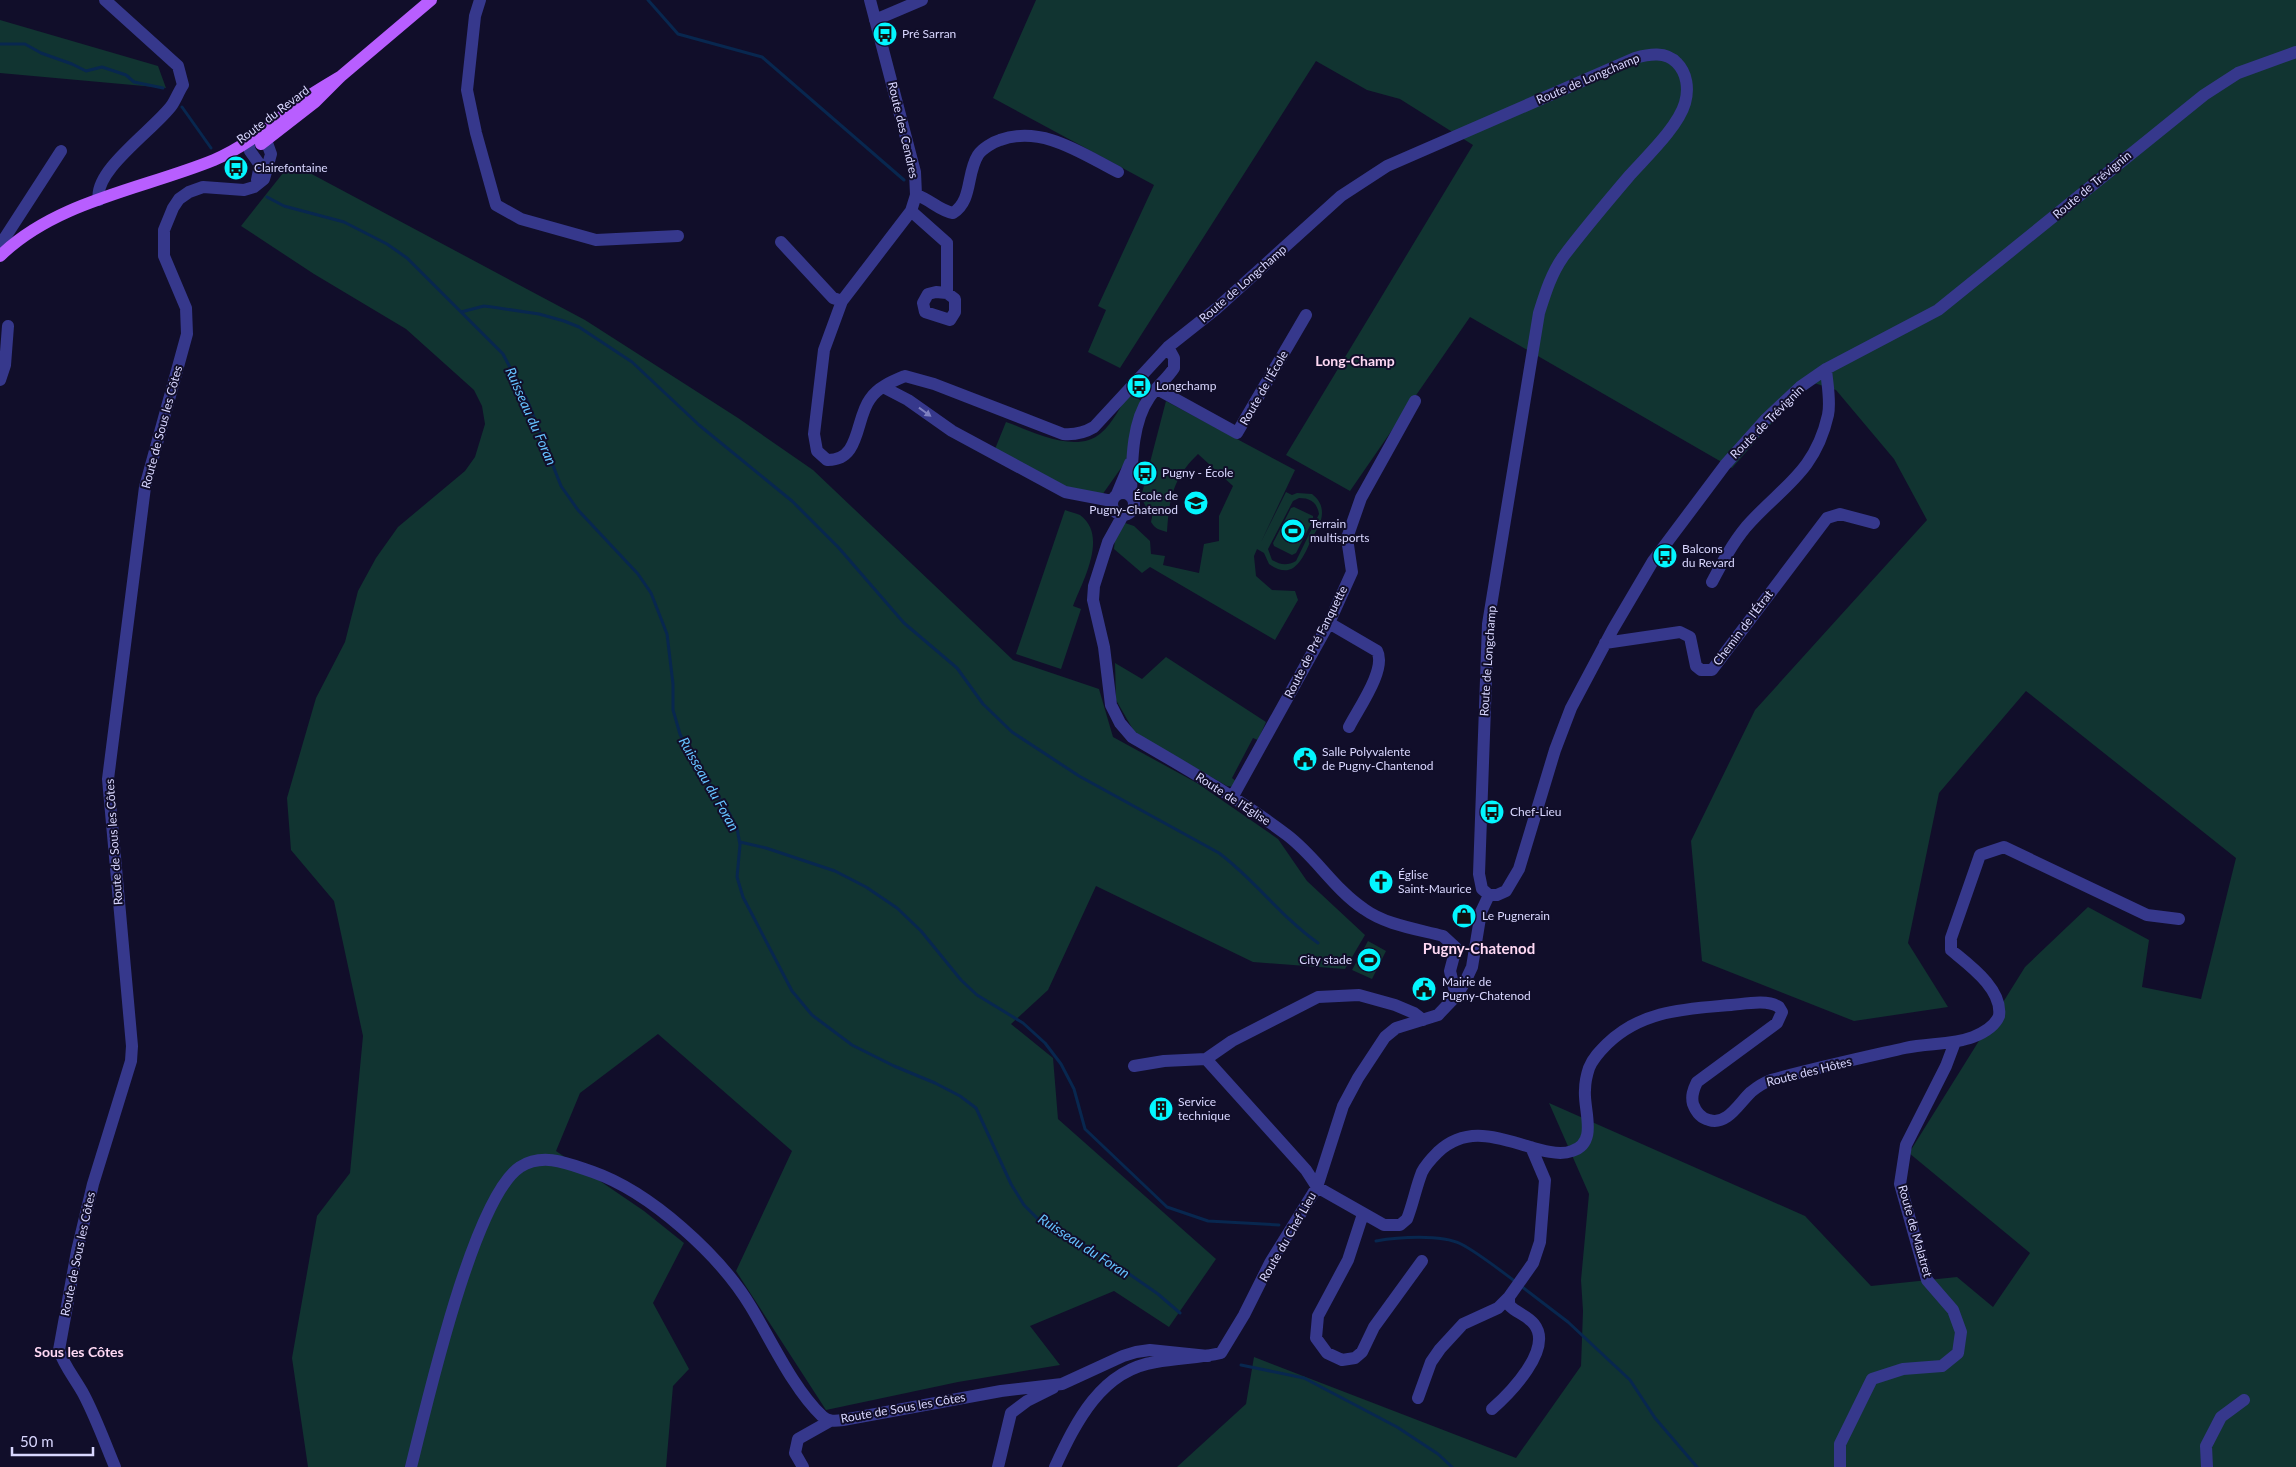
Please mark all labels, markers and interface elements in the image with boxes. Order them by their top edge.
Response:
bus stop icon: Pré Sarran [872,21,898,47]
place label: Pré Sarran [902,26,956,41]
street label: Route de Longchamp [1534,50,1642,107]
street label: Route des Cendres [885,80,922,180]
street label: Route du Revard [233,82,312,147]
street label: Route de Trévignin [2049,147,2134,222]
bus stop icon: Clairefontaine [223,155,249,181]
place label: Clairefontaine [254,160,328,175]
street label: Route de Longchamp [1196,241,1290,326]
street label: Route de l'École [1236,348,1291,428]
district label: Long-Champ [1315,352,1395,369]
street label: Route de Sous les Côtes [138,364,185,490]
water label: Ruisseau du Foran [502,364,561,467]
bus stop icon: Longchamp [1126,373,1152,399]
place label: Longchamp [1156,378,1217,393]
street label: Route de Trévignin [1727,382,1807,462]
one-way arrow [918,407,932,417]
bus stop icon: Pugny - École [1132,460,1158,486]
place label: Pugny - École [1162,465,1233,480]
place label: École de Pugny-Chatenod [1089,488,1178,517]
school or university icon: École de Pugny-Chatenod [1183,490,1209,516]
place label: Terrain multisports [1310,516,1369,545]
sports icon: Terrain multisports [1280,518,1306,544]
place label: Balcons du Revard [1682,541,1735,570]
bus stop icon: Balcons du Revard [1652,543,1678,569]
street label: Route de Pré Fanquette [1281,583,1350,700]
street label: Chemin de l'Étrat [1709,587,1776,668]
street label: Route de Longchamp [1476,605,1499,717]
water label: Ruisseau du Foran [676,734,743,834]
place label: Salle Polyvalente de Pugny-Chantenod [1322,744,1434,773]
public building icon: Salle Polyvalente de Pugny-Chantenod [1292,746,1318,772]
street label: Route de l'Église [1193,769,1273,828]
street label: Route de Sous les Côtes [102,778,125,906]
bus stop icon: Chef-Lieu [1479,799,1505,825]
place label: Chef-Lieu [1510,804,1562,819]
place label: Église Saint-Maurice [1398,867,1471,896]
church icon: Église Saint-Maurice [1368,869,1394,895]
shop icon: Le Pugnerain [1451,903,1477,929]
place label: Le Pugnerain [1482,908,1550,923]
district label: Pugny-Chatenod [1423,939,1535,957]
sports icon: City stade [1356,947,1382,973]
place label: City stade [1299,952,1352,967]
place label: Mairie de Pugny-Chatenod [1442,974,1531,1003]
public building icon: Mairie de Pugny-Chatenod [1411,976,1437,1002]
street label: Route des Hôtes [1765,1054,1853,1089]
place label: Service technique [1178,1094,1230,1123]
building icon: Service technique [1148,1096,1174,1122]
street label: Route de Malatret [1895,1183,1936,1279]
street label: Route du Chef Lieu [1256,1189,1319,1284]
street label: Route de Sous les Côtes [57,1190,98,1317]
water label: Ruisseau du Foran [1035,1210,1133,1281]
district label: Sous les Côtes [34,1343,124,1360]
street label: Route de Sous les Côtes [839,1389,967,1426]
scale bar [12,1424,94,1456]
text: 50 m [20,1432,54,1450]

